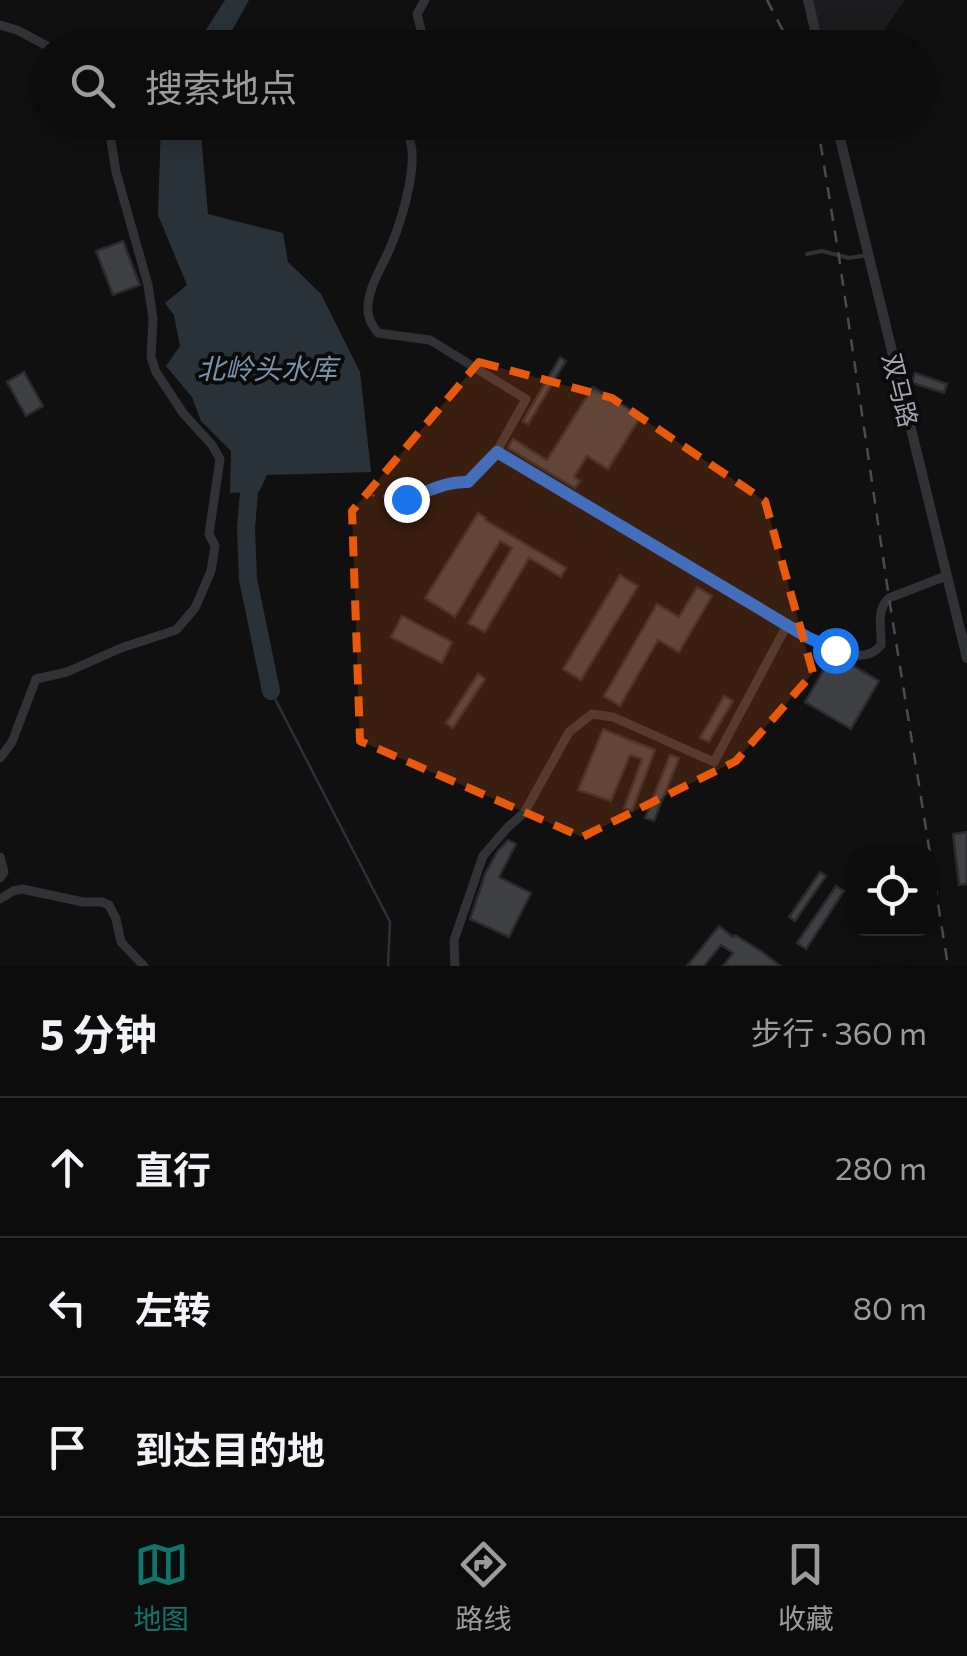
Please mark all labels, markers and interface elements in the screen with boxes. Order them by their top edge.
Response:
search box [30,30,937,140]
icon: search [65,58,120,113]
text: 搜索地点 [145,63,297,110]
street label: 双马路 [877,350,925,430]
water label: 北岭头水库 [197,351,341,385]
route end [384,477,430,523]
route start [813,628,859,674]
map controls [847,846,937,936]
button: locate [847,846,937,936]
text: 5 分钟 [40,1007,157,1059]
text: 步行 · 360 m [751,1012,927,1052]
icon: ahead [40,1140,95,1195]
text: 直行 [135,1145,211,1192]
text: 280 m [835,1147,927,1187]
icon: left [40,1280,95,1335]
text: 左转 [135,1285,211,1332]
text: 80 m [853,1287,927,1327]
icon: arrive [40,1420,95,1475]
text: 到达目的地 [135,1425,325,1472]
tab: 地图 [133,1537,189,1637]
tab: 路线 [455,1537,512,1637]
tab: 收藏 [778,1537,834,1637]

